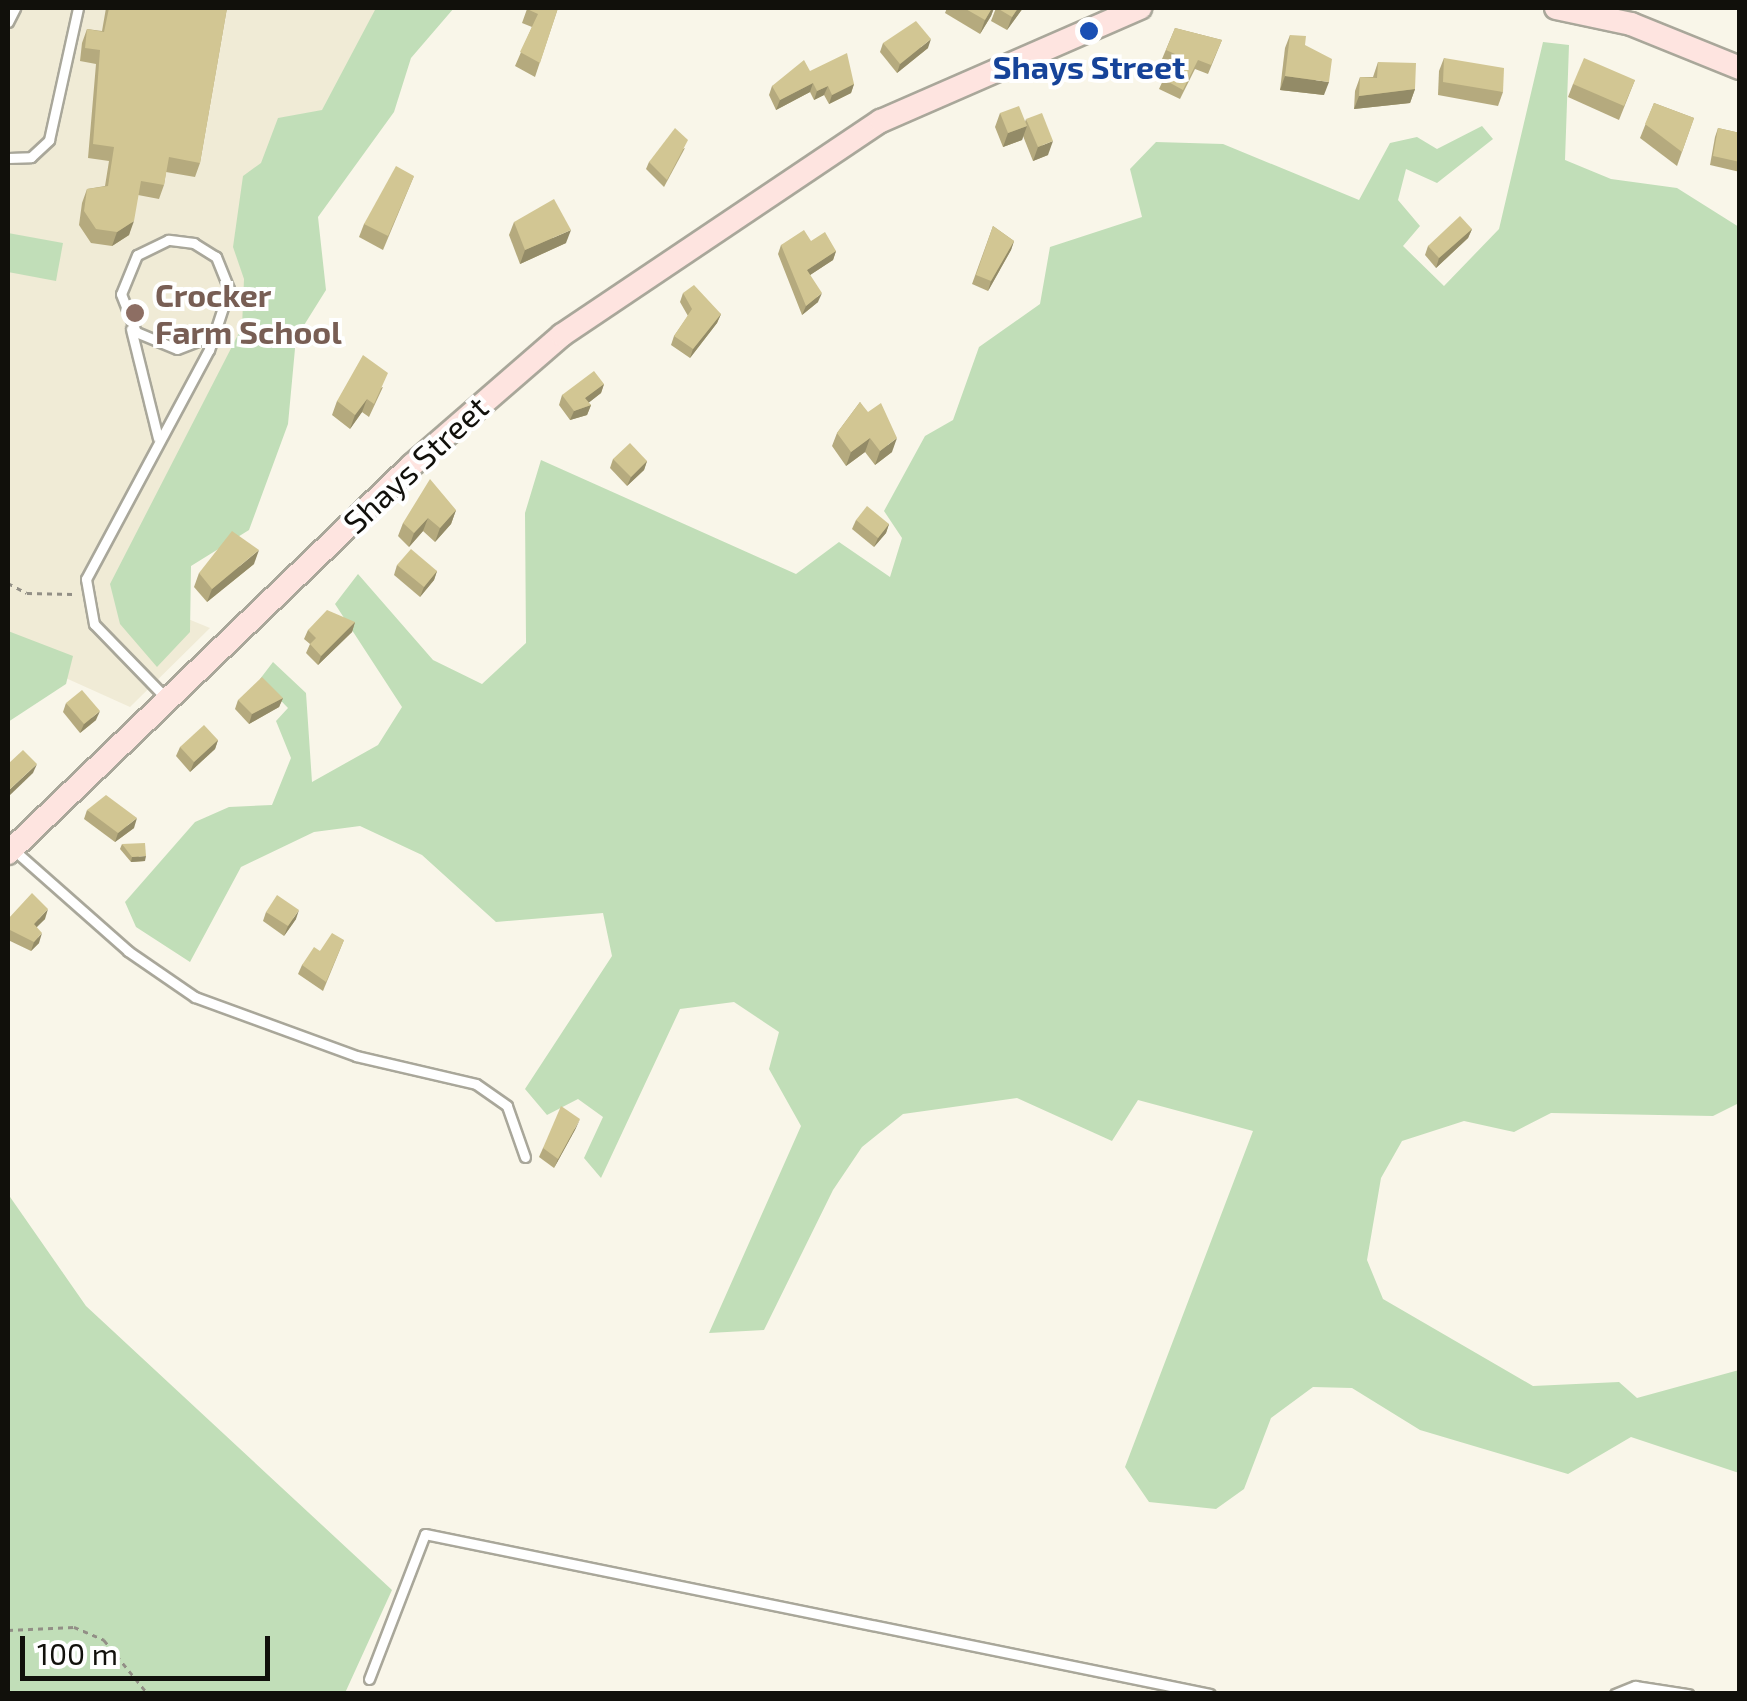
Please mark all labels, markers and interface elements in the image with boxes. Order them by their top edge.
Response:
marker: Shays Street [1078,20,1100,42]
place label: Shays Street [993,47,1185,85]
place label: Crocker Farm School [155,276,342,351]
marker: Crocker Farm School [124,302,146,324]
street label: Shays Street [335,387,495,541]
scale bar [25,1616,275,1678]
text: 100 m [37,1635,118,1671]

